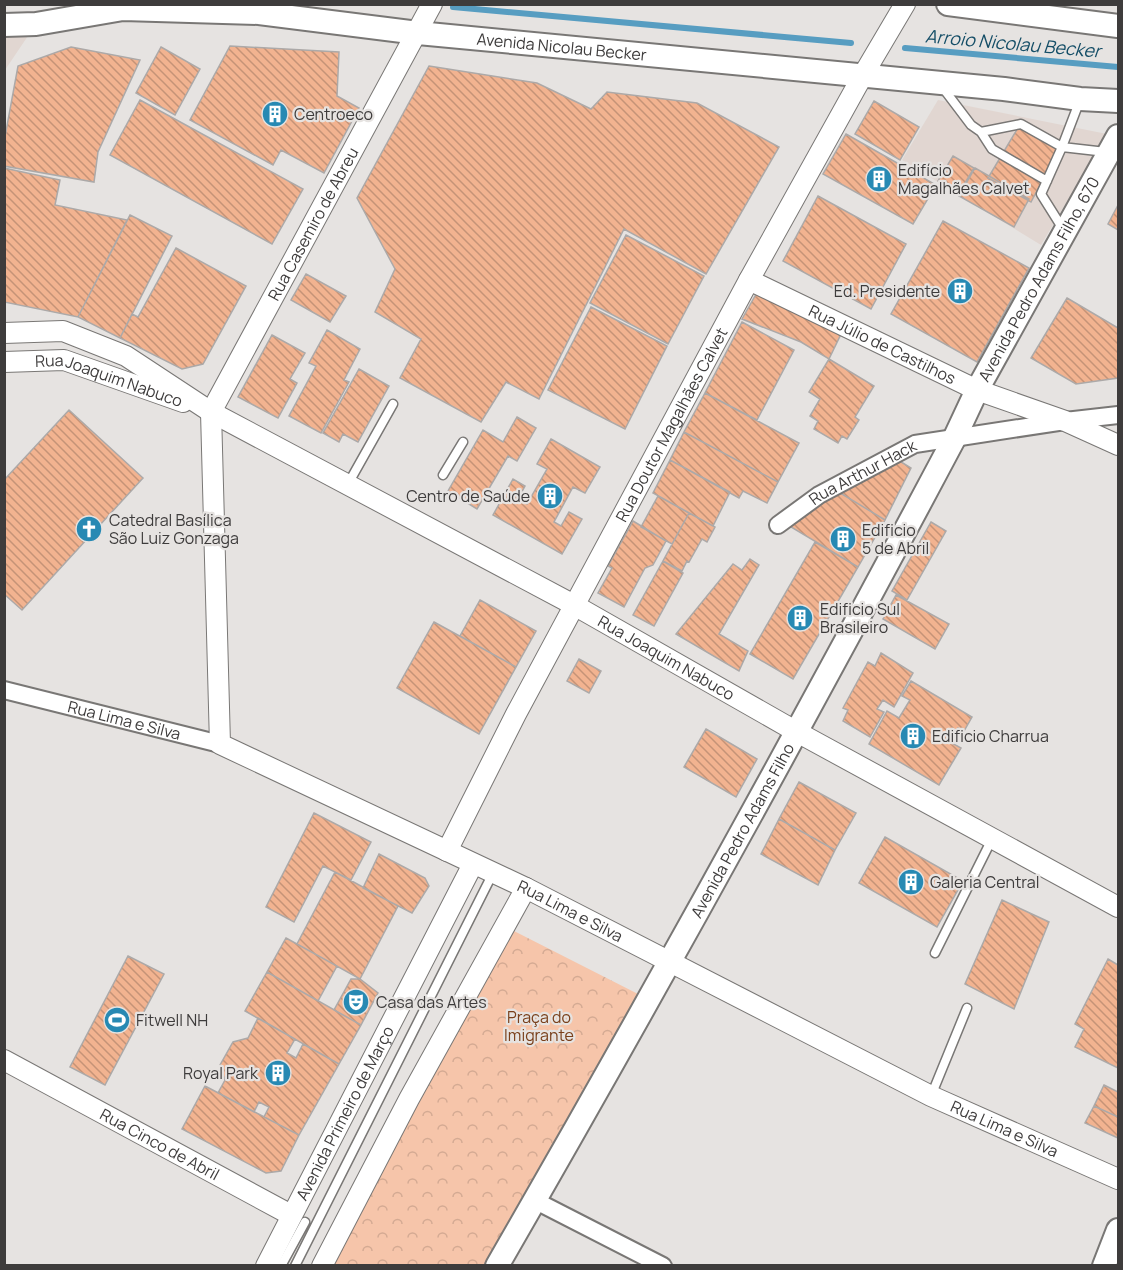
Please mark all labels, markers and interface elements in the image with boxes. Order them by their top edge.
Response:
water label: Arroio Nicolau Becker [924,23,1104,63]
street label: Avenida Nicolau Becker [476,28,648,66]
building icon: Centroeco [260,99,290,129]
place label: Centroeco [294,103,373,125]
street label: Rua Casemiro de Abreu [262,143,363,304]
place label: Edifício Magalhães Calvet [898,159,1029,199]
building icon: Edifício Magalhães Calvet [864,164,894,194]
street label: Avenida Pedro Adams Filho, 670 [973,173,1104,385]
building icon: Ed. Presidente [945,276,975,306]
place label: Ed. Presidente [834,280,940,302]
street label: Rua Júlio de Castilhos [805,299,960,389]
street label: Rua Doutor Magalhães Calvet [610,323,733,526]
street label: Rua Joaquim Nabuco [35,349,185,412]
street label: Rua Arthur Hack [804,434,921,510]
building icon: Centro de Saúde [535,481,565,511]
place label: Centro de Saúde [406,485,530,507]
place label: Catedral Basílica São Luiz Gonzaga [109,509,239,549]
church icon: Catedral Basílica São Luiz Gonzaga [74,514,104,544]
place label: Edificio 5 de Abril [862,519,929,559]
building icon: Edificio 5 de Abril [828,524,858,554]
place label: Edificio Sul Brasileiro [820,598,900,638]
building icon: Edificio Sul Brasileiro [785,603,815,633]
street label: Rua Joaquim Nabuco [594,610,739,705]
street label: Rua Lima e Silva [65,695,183,745]
building icon: Edificio Charrua [898,721,928,751]
place label: Edificio Charrua [932,725,1049,747]
street label: Avenida Pedro Adams Filho [685,739,799,922]
building icon: Galeria Central [896,867,926,897]
place label: Galeria Central [930,871,1039,893]
street label: Rua Lima e Silva [514,875,627,947]
theatre icon: Casa das Artes [341,987,371,1017]
place label: Casa das Artes [376,991,487,1013]
sports icon: Fitwell NH [102,1005,132,1035]
park label: Praça do Imigrante [504,1006,574,1046]
place label: Fitwell NH [136,1009,208,1031]
street label: Avenida Primeiro de Março [291,1022,399,1204]
building icon: Royal Park [263,1058,293,1088]
place label: Royal Park [183,1062,259,1084]
street label: Rua Lima e Silva [947,1095,1062,1162]
street label: Rua Cinco de Abril [96,1103,223,1185]

